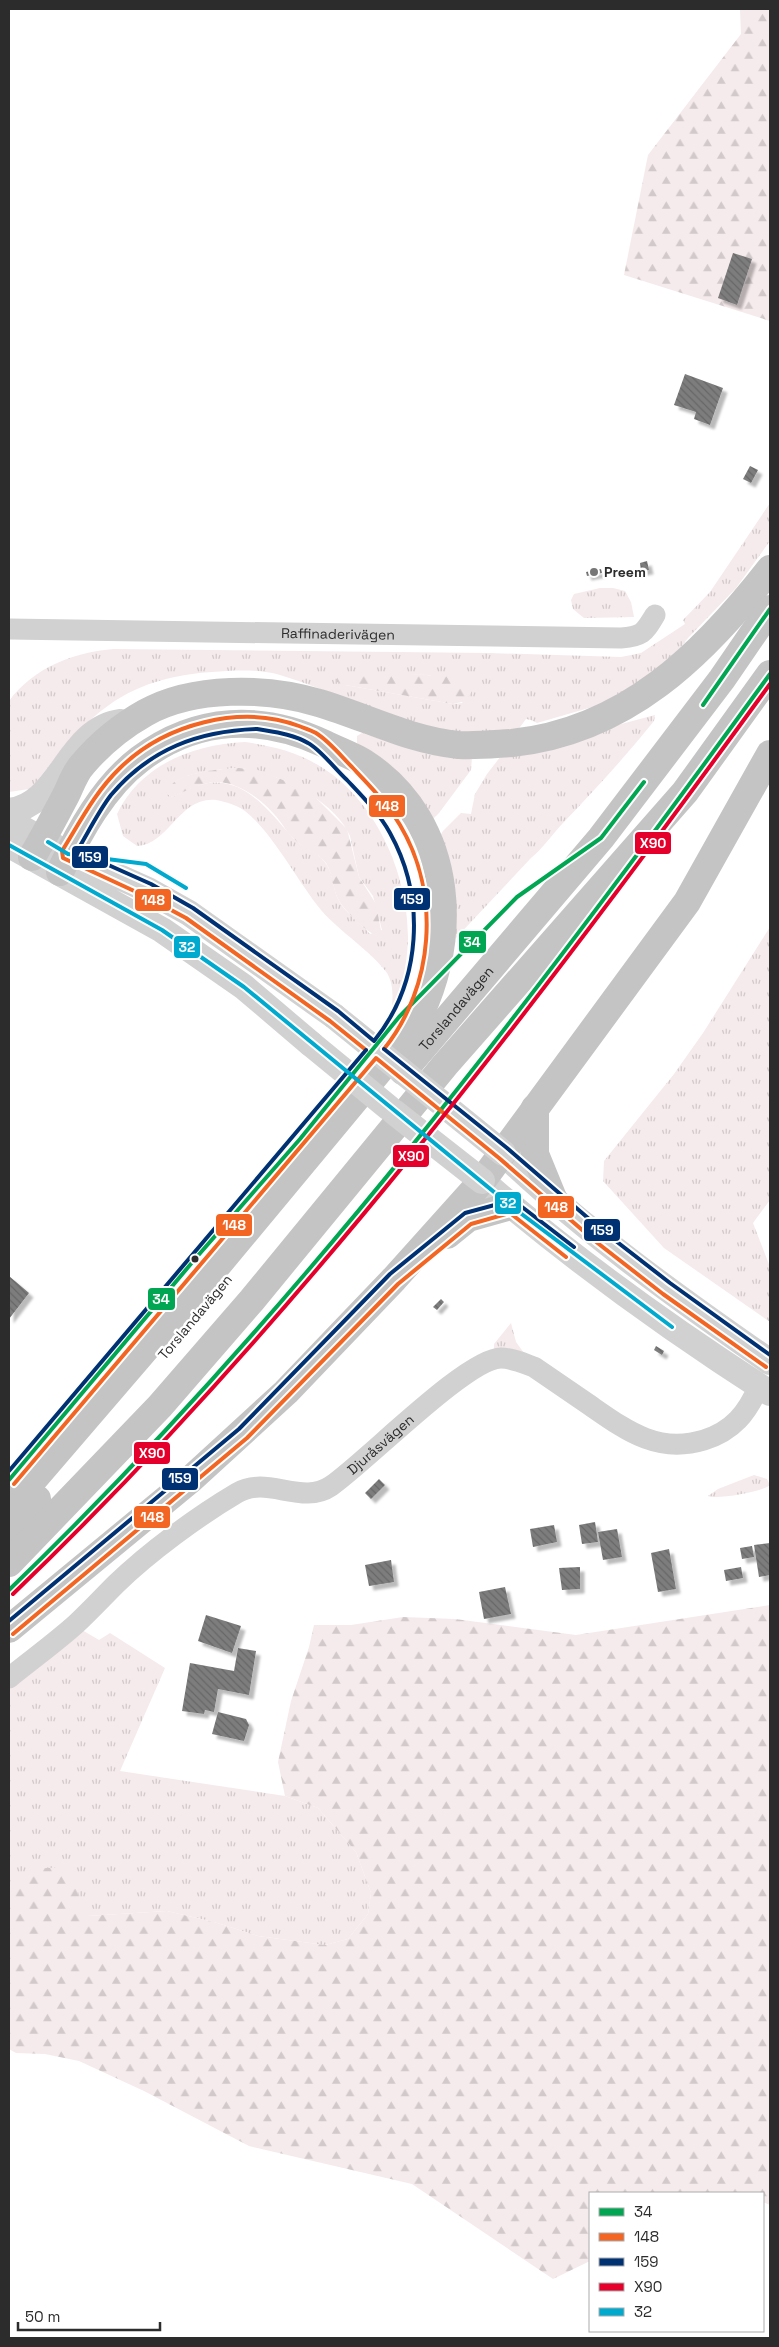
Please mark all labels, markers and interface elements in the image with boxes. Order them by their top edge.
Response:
place label: Preem [604,563,646,581]
marker: Preem [588,566,600,578]
street label: Raffinaderivägen [281,624,395,644]
line badge: 148 [368,794,406,818]
text: 148 [375,797,399,815]
line badge: X90 [634,831,672,855]
text: X90 [640,834,666,852]
line badge: 159 [71,845,109,869]
text: 159 [78,848,102,866]
line badge: 159 [393,887,431,911]
line badge: 148 [134,888,172,912]
text: 159 [400,890,424,908]
text: 148 [141,891,165,909]
line badge: 34 [458,930,487,954]
text: 34 [463,933,481,951]
line badge: 32 [173,935,201,959]
text: 32 [179,938,195,956]
street label: Torslandavägen [415,962,497,1055]
line badge: X90 [392,1144,430,1168]
text: X90 [398,1147,424,1165]
line badge: 32 [494,1191,522,1215]
text: 32 [500,1194,516,1212]
line badge: 148 [537,1195,575,1219]
text: 148 [544,1198,568,1216]
line badge: 148 [215,1213,253,1237]
text: 148 [222,1216,246,1234]
line badge: 159 [583,1218,621,1242]
text: 159 [590,1221,614,1239]
unlabelled marker [190,1254,200,1264]
street label: Torslandavägen [154,1271,236,1363]
line badge: 34 [147,1287,176,1311]
text: 34 [152,1290,170,1308]
street label: Djuråsvägen [344,1410,418,1478]
line badge: X90 [133,1441,171,1465]
text: X90 [139,1444,165,1462]
line badge: 159 [161,1467,199,1491]
text: 159 [168,1469,192,1487]
line badge: 148 [133,1505,171,1529]
text: 148 [140,1508,164,1526]
legend [589,2192,764,2332]
text: 34 [634,2202,652,2221]
text: 148 [634,2227,659,2246]
text: 159 [634,2252,658,2271]
text: X90 [634,2277,662,2296]
scale bar [18,2300,160,2332]
text: 32 [634,2302,652,2321]
text: 50 m [25,2307,60,2326]

